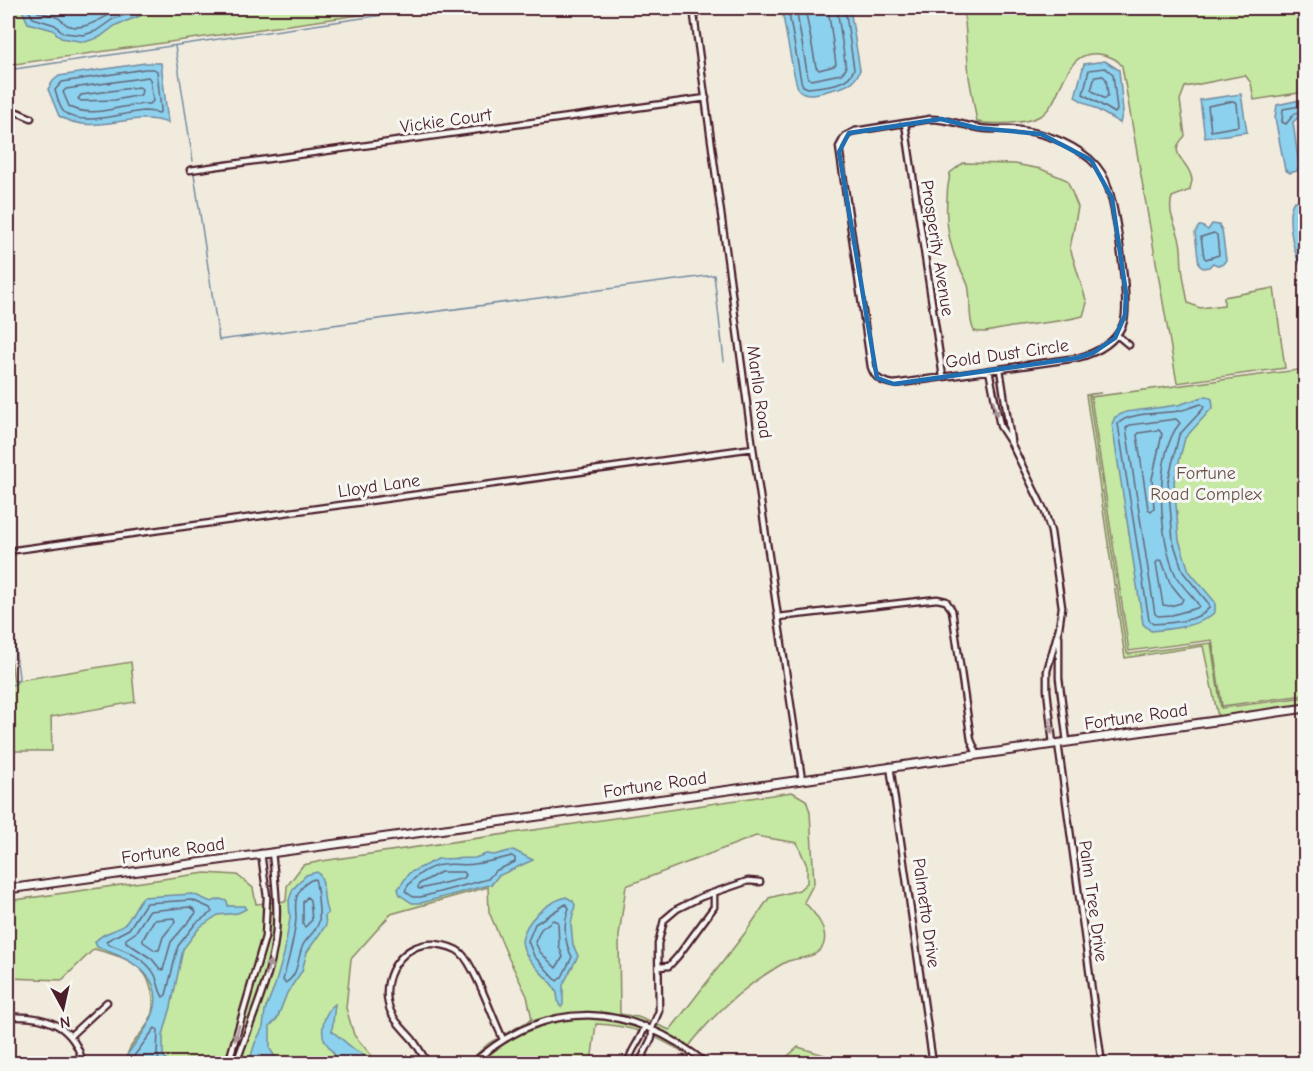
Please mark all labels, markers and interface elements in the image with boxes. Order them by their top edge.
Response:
street label: Vickie Court [399,104,494,138]
street label: Prosperity Avenue [916,178,958,318]
street label: Gold Dust Circle [944,335,1070,373]
street label: Marllo Road [742,344,776,440]
one-way arrow [991,399,1001,418]
park label: Fortune Road Complex [1150,463,1262,505]
street label: Lloyd Lane [337,470,421,502]
street label: Fortune Road [1083,699,1189,735]
one-way arrow [1047,717,1056,736]
street label: Fortune Road [602,767,708,803]
street label: Fortune Road [120,833,226,869]
street label: Palm Tree Drive [1074,839,1112,963]
street label: Palmetto Drive [908,857,944,969]
one-way arrow [264,959,273,977]
north arrow [33,978,93,1038]
text: N [59,1012,71,1032]
one-way arrow [231,1024,241,1042]

